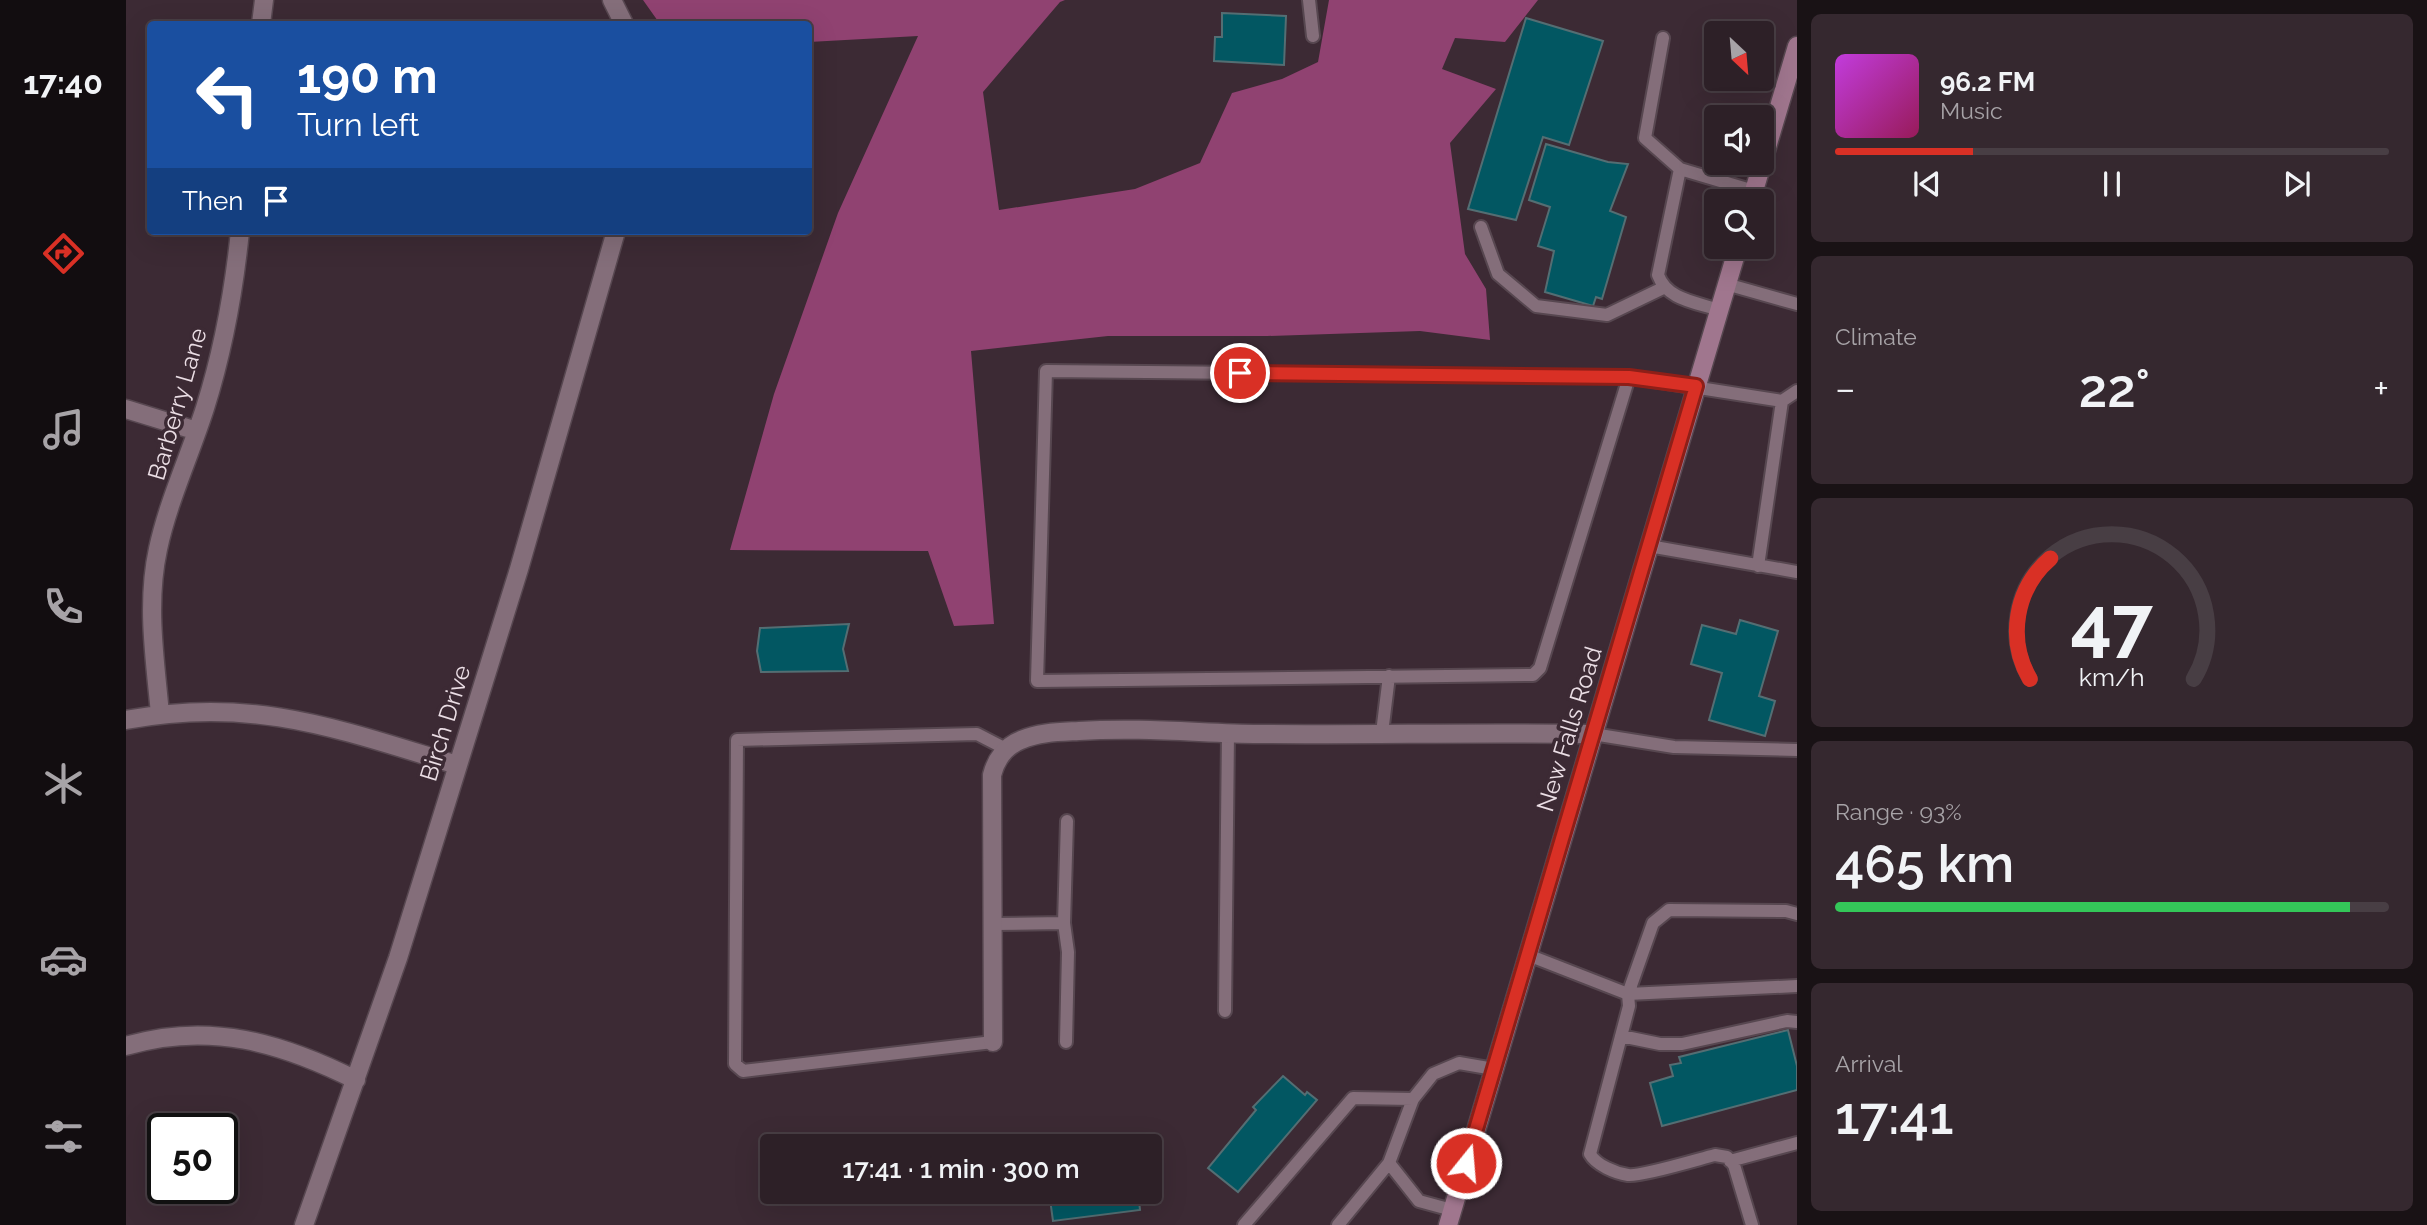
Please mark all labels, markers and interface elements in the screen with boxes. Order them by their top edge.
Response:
north arrow [1704,21,1774,91]
map controls [1704,21,1774,259]
text: 190 m [297,47,438,104]
icon: left [182,49,273,140]
text: 17:40 [23,64,103,101]
text: 96.2 FM [1940,67,2035,97]
text: Music [1940,97,2003,124]
button: sound [1704,105,1774,175]
text: Turn left [297,106,419,143]
icon: previous [1908,165,1946,203]
icon: pause [2093,165,2131,203]
icon: next [2278,165,2316,203]
icon: arrive [257,182,295,220]
text: Then [182,186,243,216]
button: search [1704,189,1774,259]
icon: directions [39,229,88,278]
text: Climate [1835,323,1917,350]
street label: Barberry Lane [141,325,213,483]
pin [1210,343,1270,403]
icon: arrive [1221,354,1259,392]
text: 22° [2079,358,2150,419]
text: − [1835,366,1855,411]
text: + [2373,366,2389,411]
icon: music [39,405,88,454]
text: 47 [2071,581,2153,666]
icon: phone [39,582,88,631]
street label: New Falls Road [1530,643,1608,815]
street label: Birch Drive [414,661,476,785]
text: km/h [2079,661,2145,691]
icon: climate [39,759,88,808]
text: Range · 93% [1835,798,1962,825]
text: 465 km [1835,833,2014,894]
icon: car [39,935,88,984]
text: Arrival [1835,1050,1902,1077]
text: 17:41 [1835,1085,1953,1146]
icon: filters [39,1112,88,1161]
speed limit sign: 50 [147,1113,238,1204]
position arrow [1429,1126,1503,1200]
text: 17:41 · 1 min · 300 m [842,1154,1080,1184]

